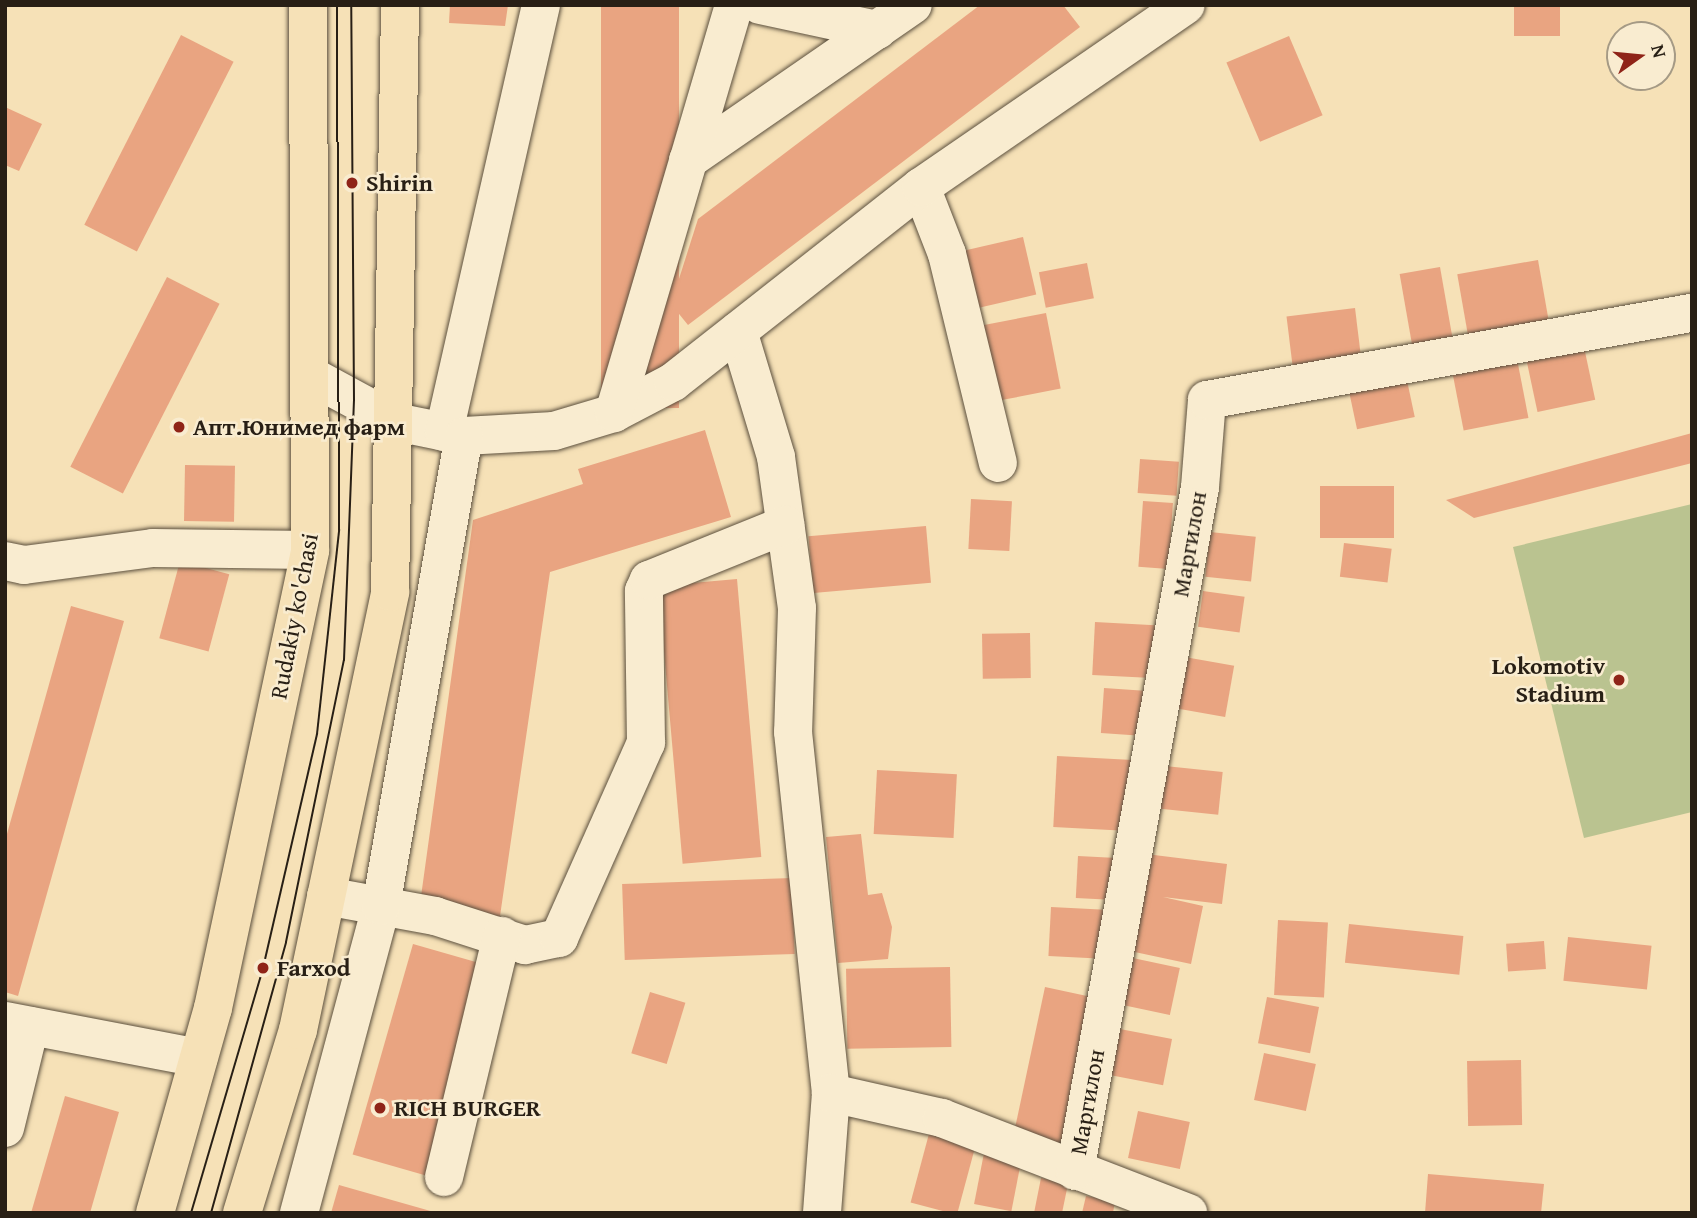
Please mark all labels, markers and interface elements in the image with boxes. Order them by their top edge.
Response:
north arrow [1606,21,1676,91]
text: N [1644,41,1675,61]
place label: Shirin [366,169,433,197]
marker: Shirin [344,175,360,191]
place label: Апт.Юнимед фарм [193,413,405,441]
marker: Апт.Юнимед фарм [171,419,187,435]
street label: Маргилон [1166,489,1212,599]
street label: Rudakiy ko'chasi [264,530,324,702]
place label: Lokomotiv Stadium [1492,652,1605,708]
marker: Lokomotiv Stadium [1611,672,1627,688]
place label: Farxod [277,954,351,982]
marker: Farxod [255,960,271,976]
street label: Маргилон [1064,1047,1110,1157]
place label: RICH BURGER [394,1094,541,1122]
marker: RICH BURGER [372,1100,388,1116]

